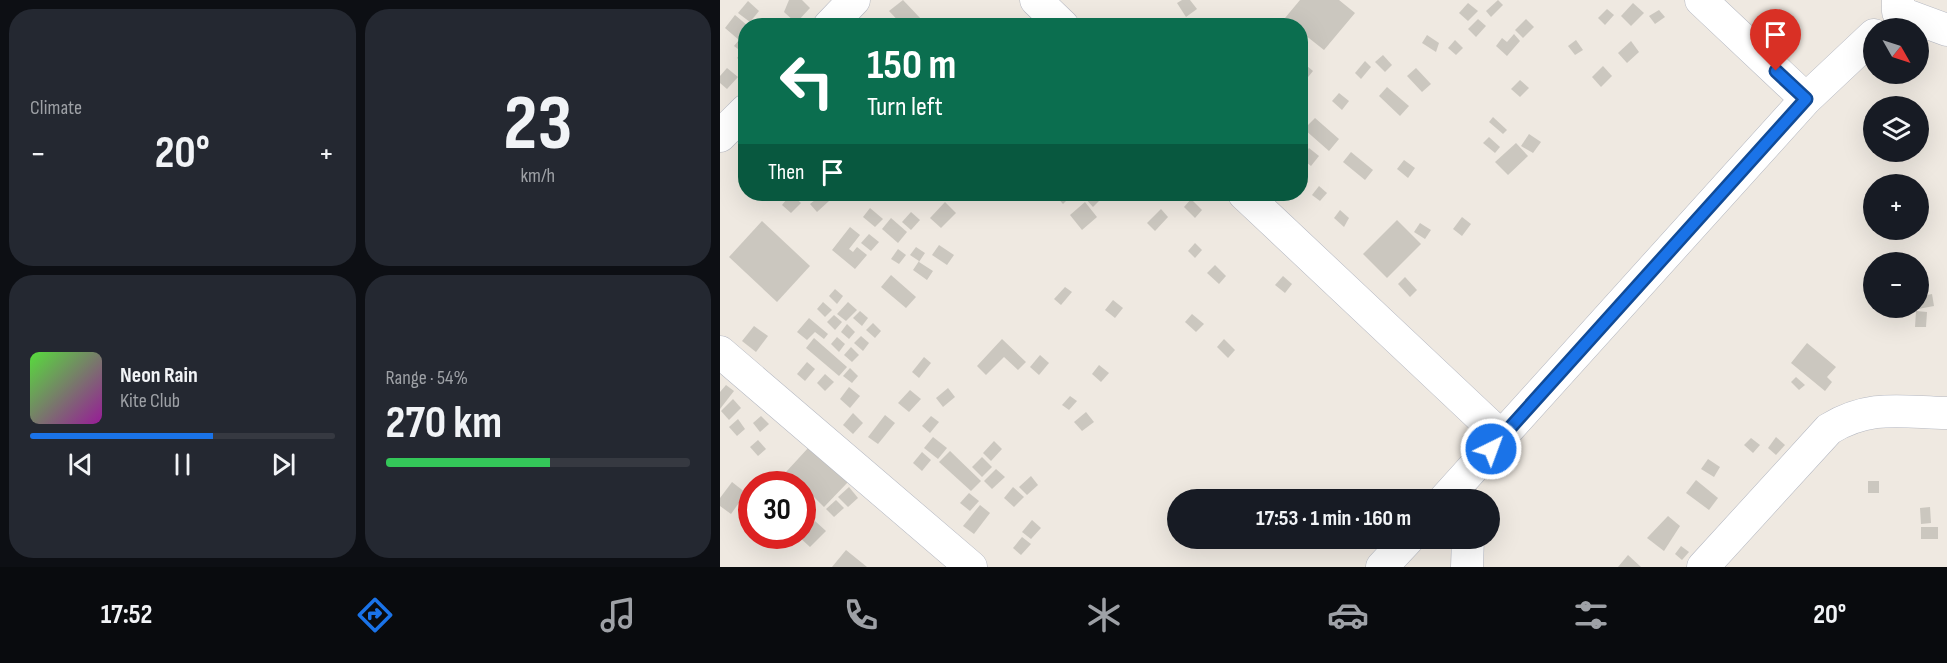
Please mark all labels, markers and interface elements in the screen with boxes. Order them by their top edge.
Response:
pin [1750,9,1801,71]
icon: arrive [1759,18,1792,51]
north arrow [1863,18,1929,84]
map controls [1863,18,1929,318]
text: 150 m [867,40,956,91]
icon: left [768,42,846,120]
text: 23 [503,78,572,171]
text: Turn left [867,91,943,123]
text: Climate [30,96,82,120]
button: layers [1863,96,1929,162]
text: 20° [155,126,210,181]
text: − [30,134,46,174]
text: + [318,134,335,174]
icon: arrive [816,156,849,189]
text: Then [768,159,804,186]
text: km/h [520,164,555,188]
button: + [1863,174,1929,240]
button: − [1863,252,1929,318]
text: Neon Rain [120,362,198,389]
text: Range · 54% [386,366,468,390]
text: Kite Club [120,389,180,413]
text: 270 km [386,396,502,451]
position arrow [1459,417,1523,481]
icon: previous [64,448,97,481]
icon: pause [166,448,199,481]
icon: next [267,448,300,481]
speed limit sign: 30 [738,471,816,549]
text: 17:53 · 1 min · 160 m [1256,505,1411,532]
icon: directions [354,594,396,636]
icon: music [597,594,639,636]
icon: phone [840,594,882,636]
icon: climate [1083,594,1125,636]
icon: car [1327,594,1369,636]
icon: filters [1570,594,1612,636]
text: 17:52 [101,599,152,631]
text: 20° [1813,599,1846,631]

